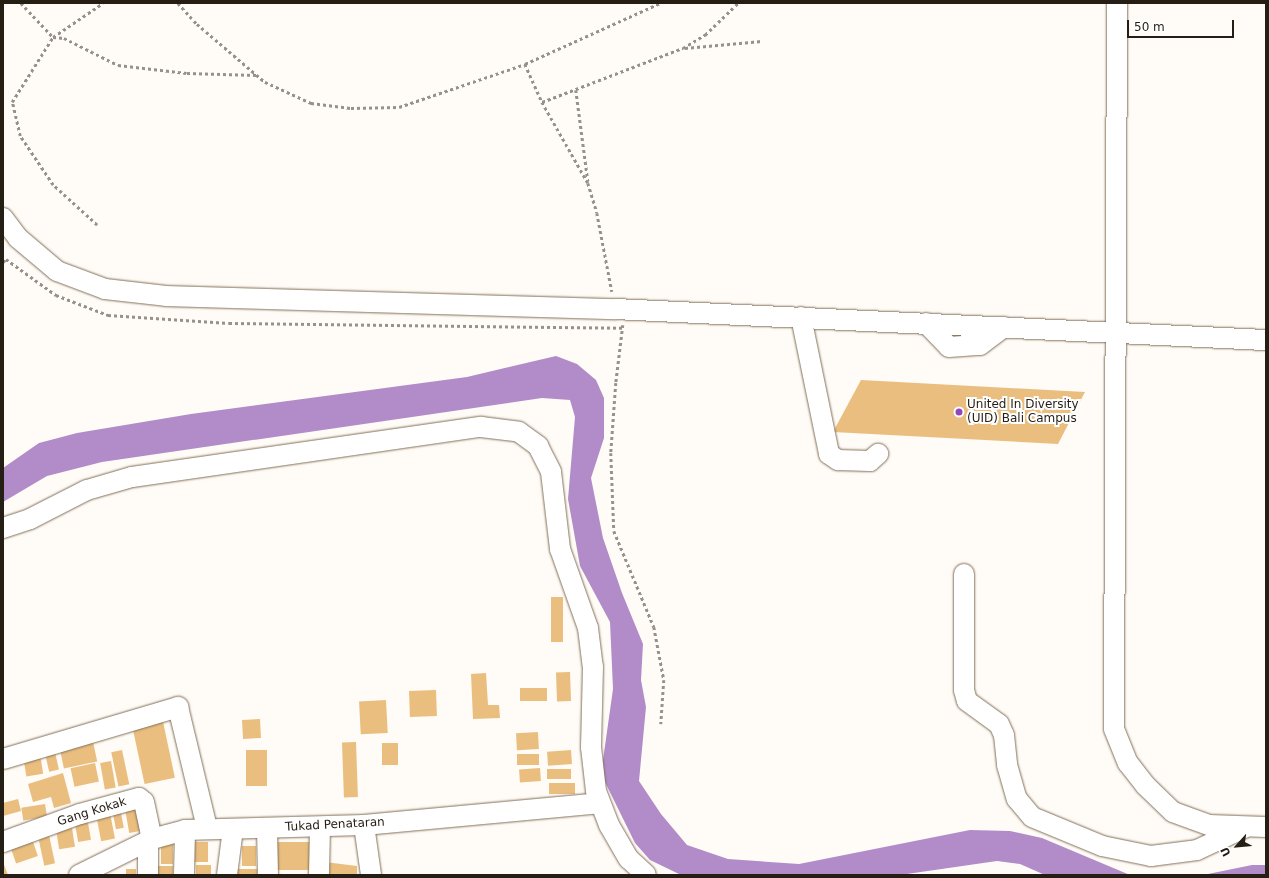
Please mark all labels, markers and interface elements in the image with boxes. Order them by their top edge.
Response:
scale bar [1129,12,1236,38]
text: 50 m [1134,20,1165,34]
place label: United In Diversity (UID) Bali Campus [967,398,1079,426]
marker: United In Diversity (UID) Bali Campus [954,407,964,417]
street label: Gang Kokak [56,795,128,829]
street label: Tukad Penataran [285,815,385,835]
north arrow [1217,826,1257,866]
text: U [1218,845,1234,859]

